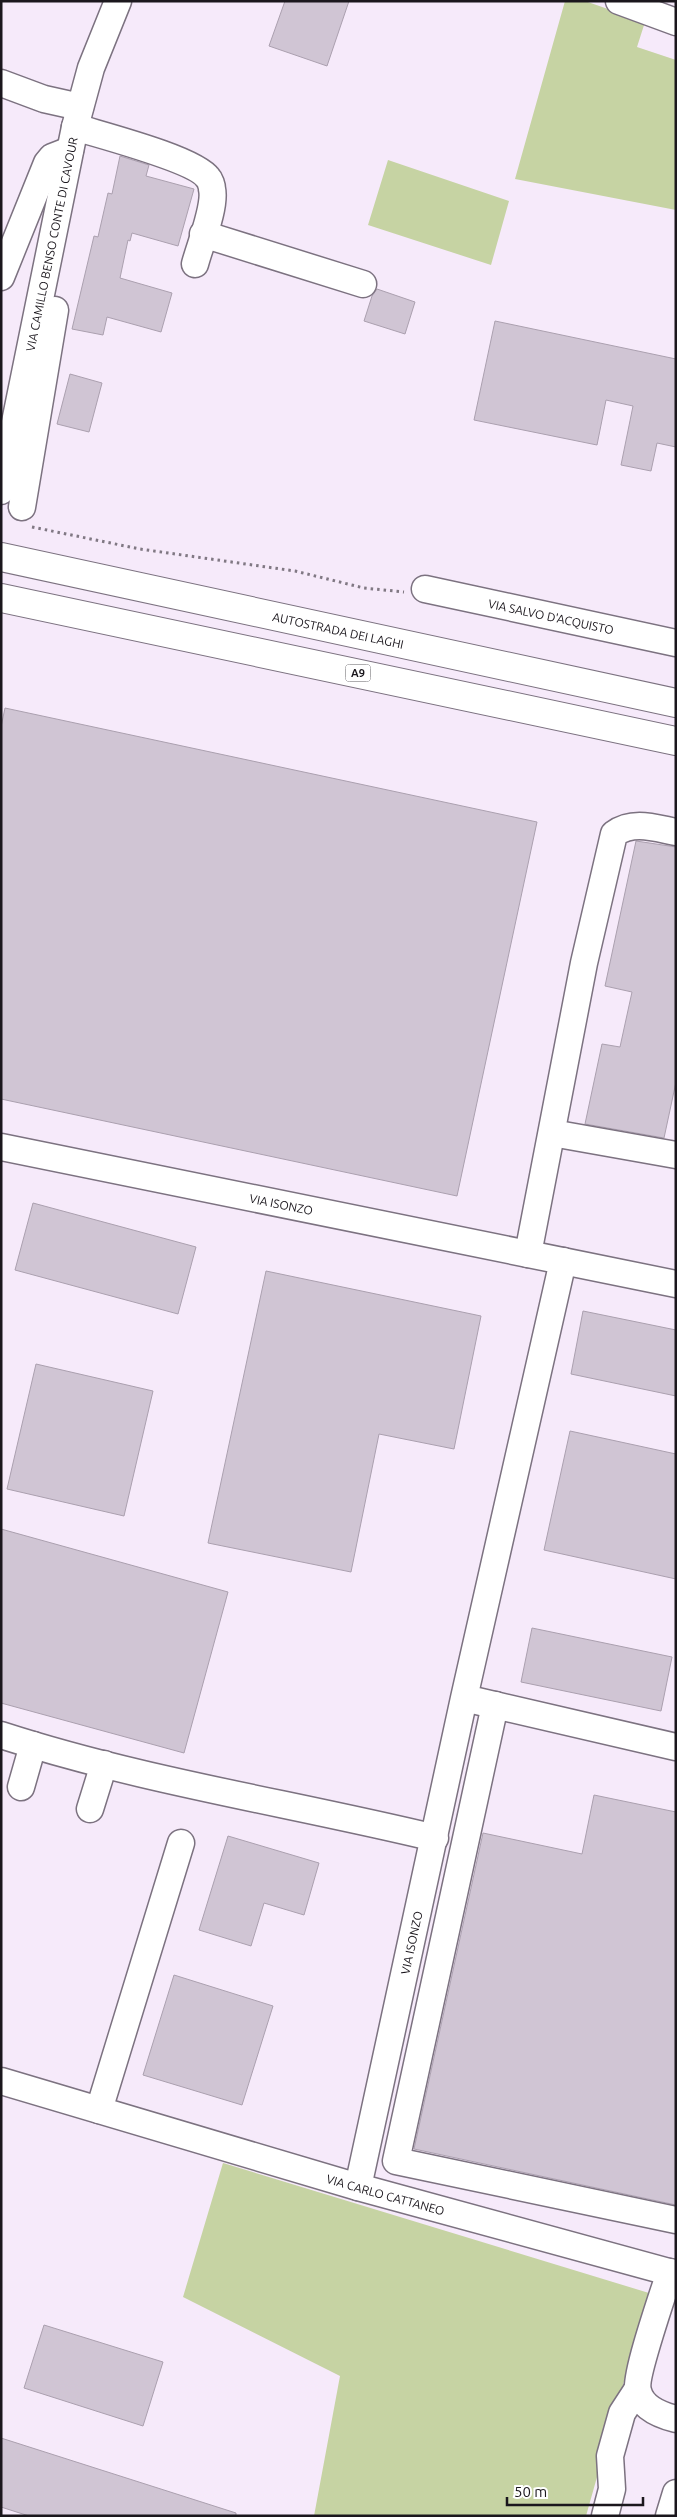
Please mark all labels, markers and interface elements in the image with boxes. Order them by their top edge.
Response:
street label: VIA CAMILLO BENSO CONTE DI CAVOUR [23,135,79,352]
street label: VIA SALVO D'ACQUISTO [487,596,615,636]
street label: AUTOSTRADA DEI LAGHI [271,609,405,650]
road number: A9 [346,664,370,681]
street label: VIA ISONZO [248,1191,314,1217]
street label: VIA ISONZO [398,1910,424,1976]
street label: VIA CARLO CATTANEO [325,2172,446,2217]
scale bar [507,2474,643,2506]
text: 50 m [514,2483,547,2500]

